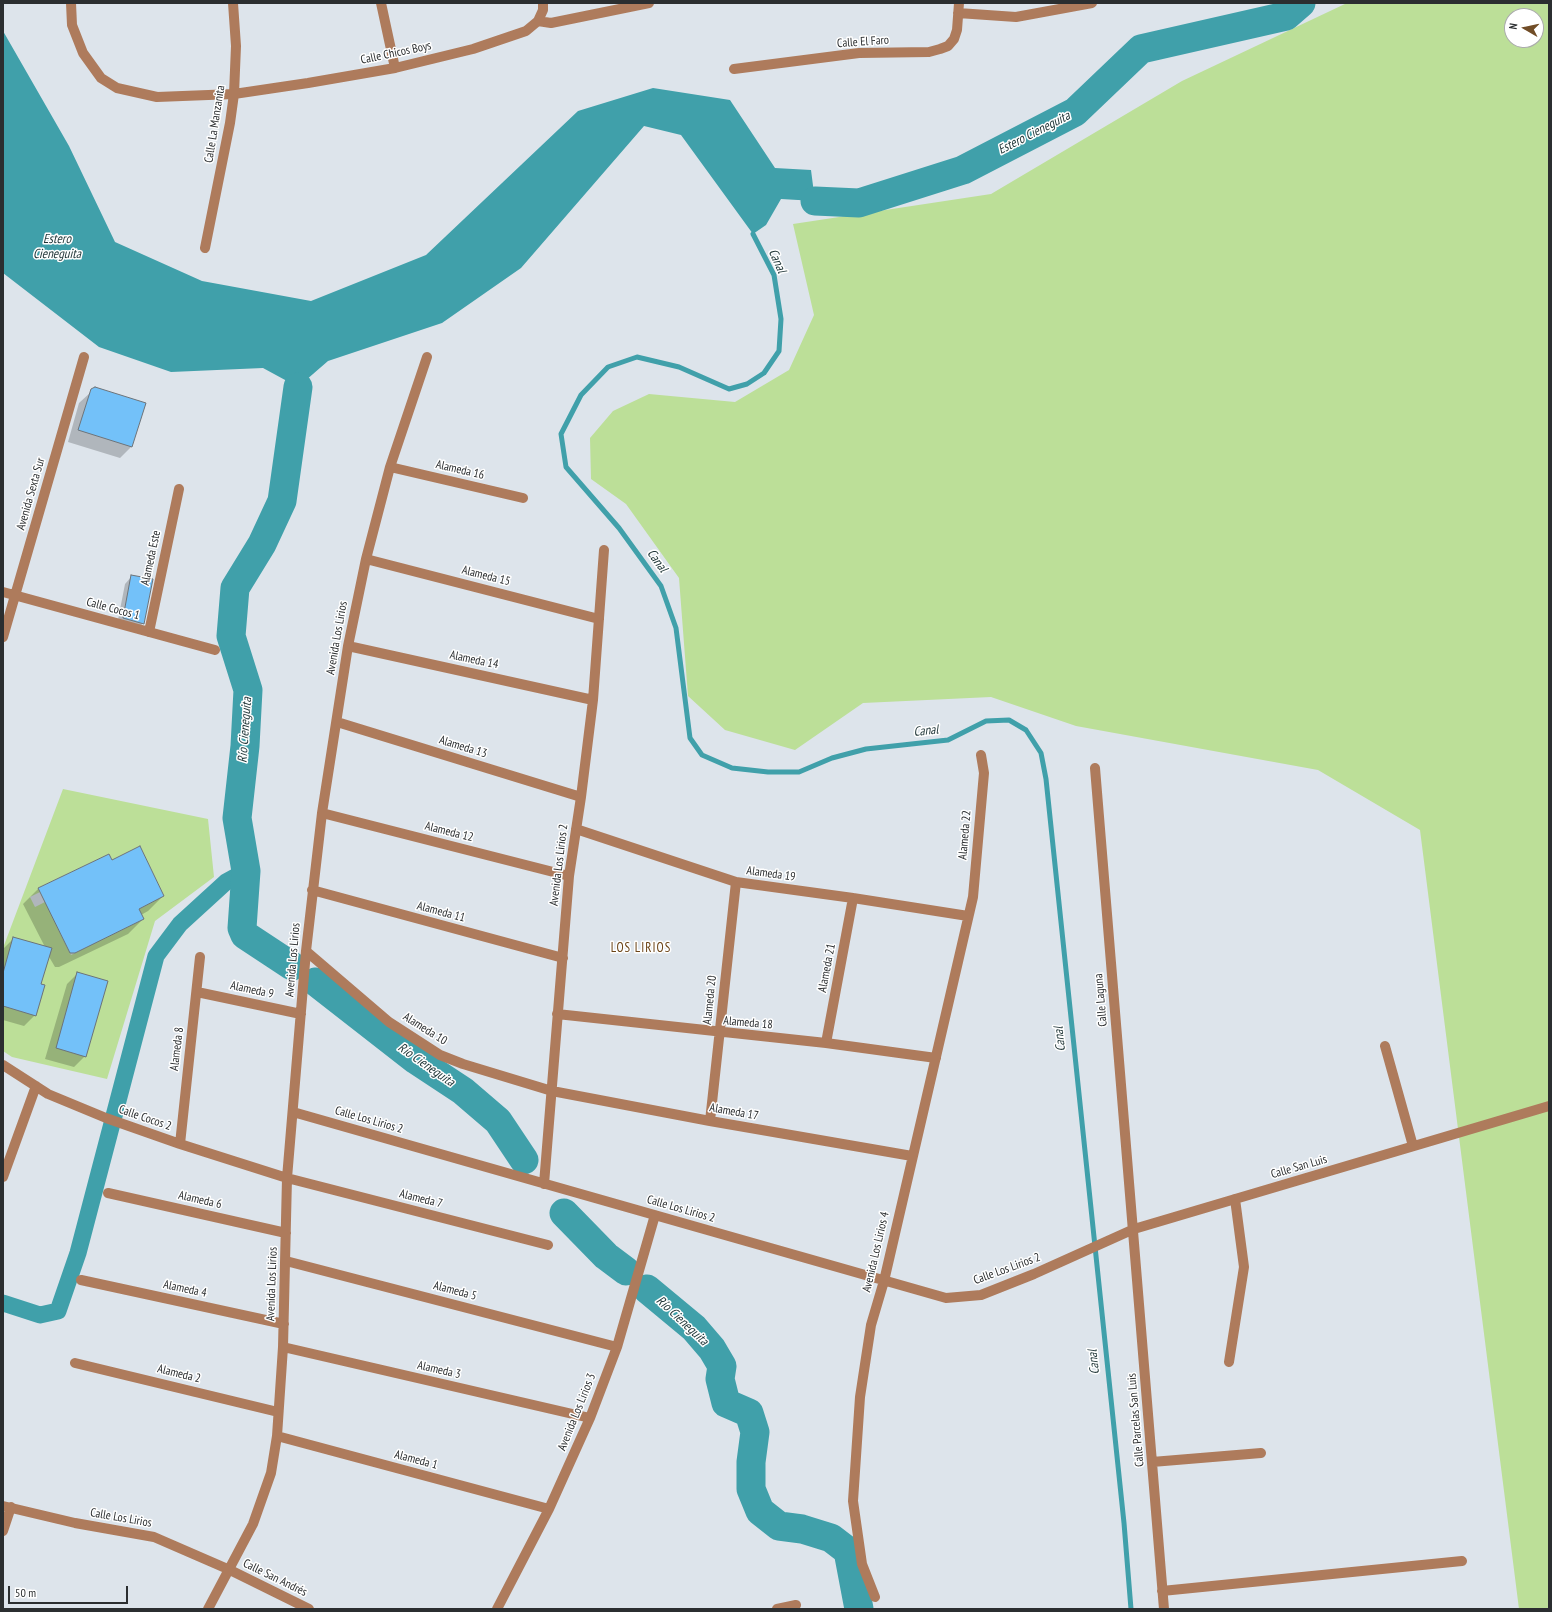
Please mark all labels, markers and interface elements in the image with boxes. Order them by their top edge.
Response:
north arrow [1504,8,1544,48]
text: N [1506,22,1521,30]
street label: Calle El Faro [837,33,889,51]
street label: Calle Chicos Boys [359,38,433,68]
street label: Calle La Manzanita [202,84,228,164]
water label: Estero Cieneguita [995,108,1073,158]
water label: Estero Cieneguita [33,231,81,262]
water label: Canal [765,246,789,276]
street label: Avenida Sexta Sur [14,456,48,532]
street label: Alameda 16 [434,457,486,483]
street label: Alameda Este [138,529,164,587]
water label: Canal [643,546,671,576]
street label: Alameda 15 [460,563,512,589]
street label: Calle Cocos 1 [85,595,141,623]
street label: Avenida Los Lirios [323,600,351,676]
street label: Alameda 14 [448,648,500,672]
water label: Río Cieneguita [235,697,255,763]
water label: Canal [913,722,939,740]
street label: Alameda 13 [437,733,489,761]
street label: Alameda 22 [956,810,974,860]
street label: Alameda 12 [423,819,475,845]
street label: Avenida Los Lirios 2 [547,823,571,907]
street label: Alameda 19 [746,863,796,885]
street label: Alameda 11 [415,899,467,925]
street label: Avenida Los Lirios [283,922,303,998]
district label: LOS LIRIOS [611,940,671,956]
street label: Alameda 21 [815,942,839,994]
street label: Calle Laguna [1092,973,1110,1027]
street label: Alameda 20 [700,975,720,1025]
street label: Alameda 9 [229,978,275,1002]
street label: Alameda 10 [400,1010,450,1048]
street label: Alameda 18 [723,1014,773,1032]
street label: Alameda 8 [167,1026,187,1072]
water label: Canal [1051,1026,1069,1052]
water label: Río Cieneguita [395,1040,457,1090]
street label: Alameda 17 [708,1101,760,1123]
street label: Calle Cocos 2 [117,1102,173,1134]
street label: Calle Los Lirios 2 [333,1103,405,1137]
street label: Calle San Luis [1269,1152,1329,1182]
street label: Alameda 7 [398,1187,444,1211]
street label: Alameda 6 [177,1188,223,1212]
street label: Calle Los Lirios 2 [645,1192,717,1226]
street label: Avenida Los Lirios 4 [860,1210,892,1294]
street label: Avenida Los Lirios [264,1247,280,1321]
street label: Calle Los Lirios 2 [972,1250,1042,1288]
street label: Alameda 4 [162,1277,208,1301]
street label: Alameda 5 [432,1278,478,1304]
water label: Río Cieneguita [653,1293,711,1349]
water label: Canal [1085,1349,1103,1375]
street label: Alameda 3 [416,1358,462,1382]
street label: Alameda 2 [156,1362,202,1386]
street label: Avenida Los Lirios 3 [555,1371,599,1453]
street label: Calle Parcelas San Luis [1125,1373,1147,1467]
street label: Alameda 1 [393,1447,439,1473]
street label: Calle Los Lirios [89,1506,153,1530]
street label: Calle San Andrés [241,1556,309,1600]
scale bar [10,1578,130,1604]
text: 50 m [15,1585,36,1600]

